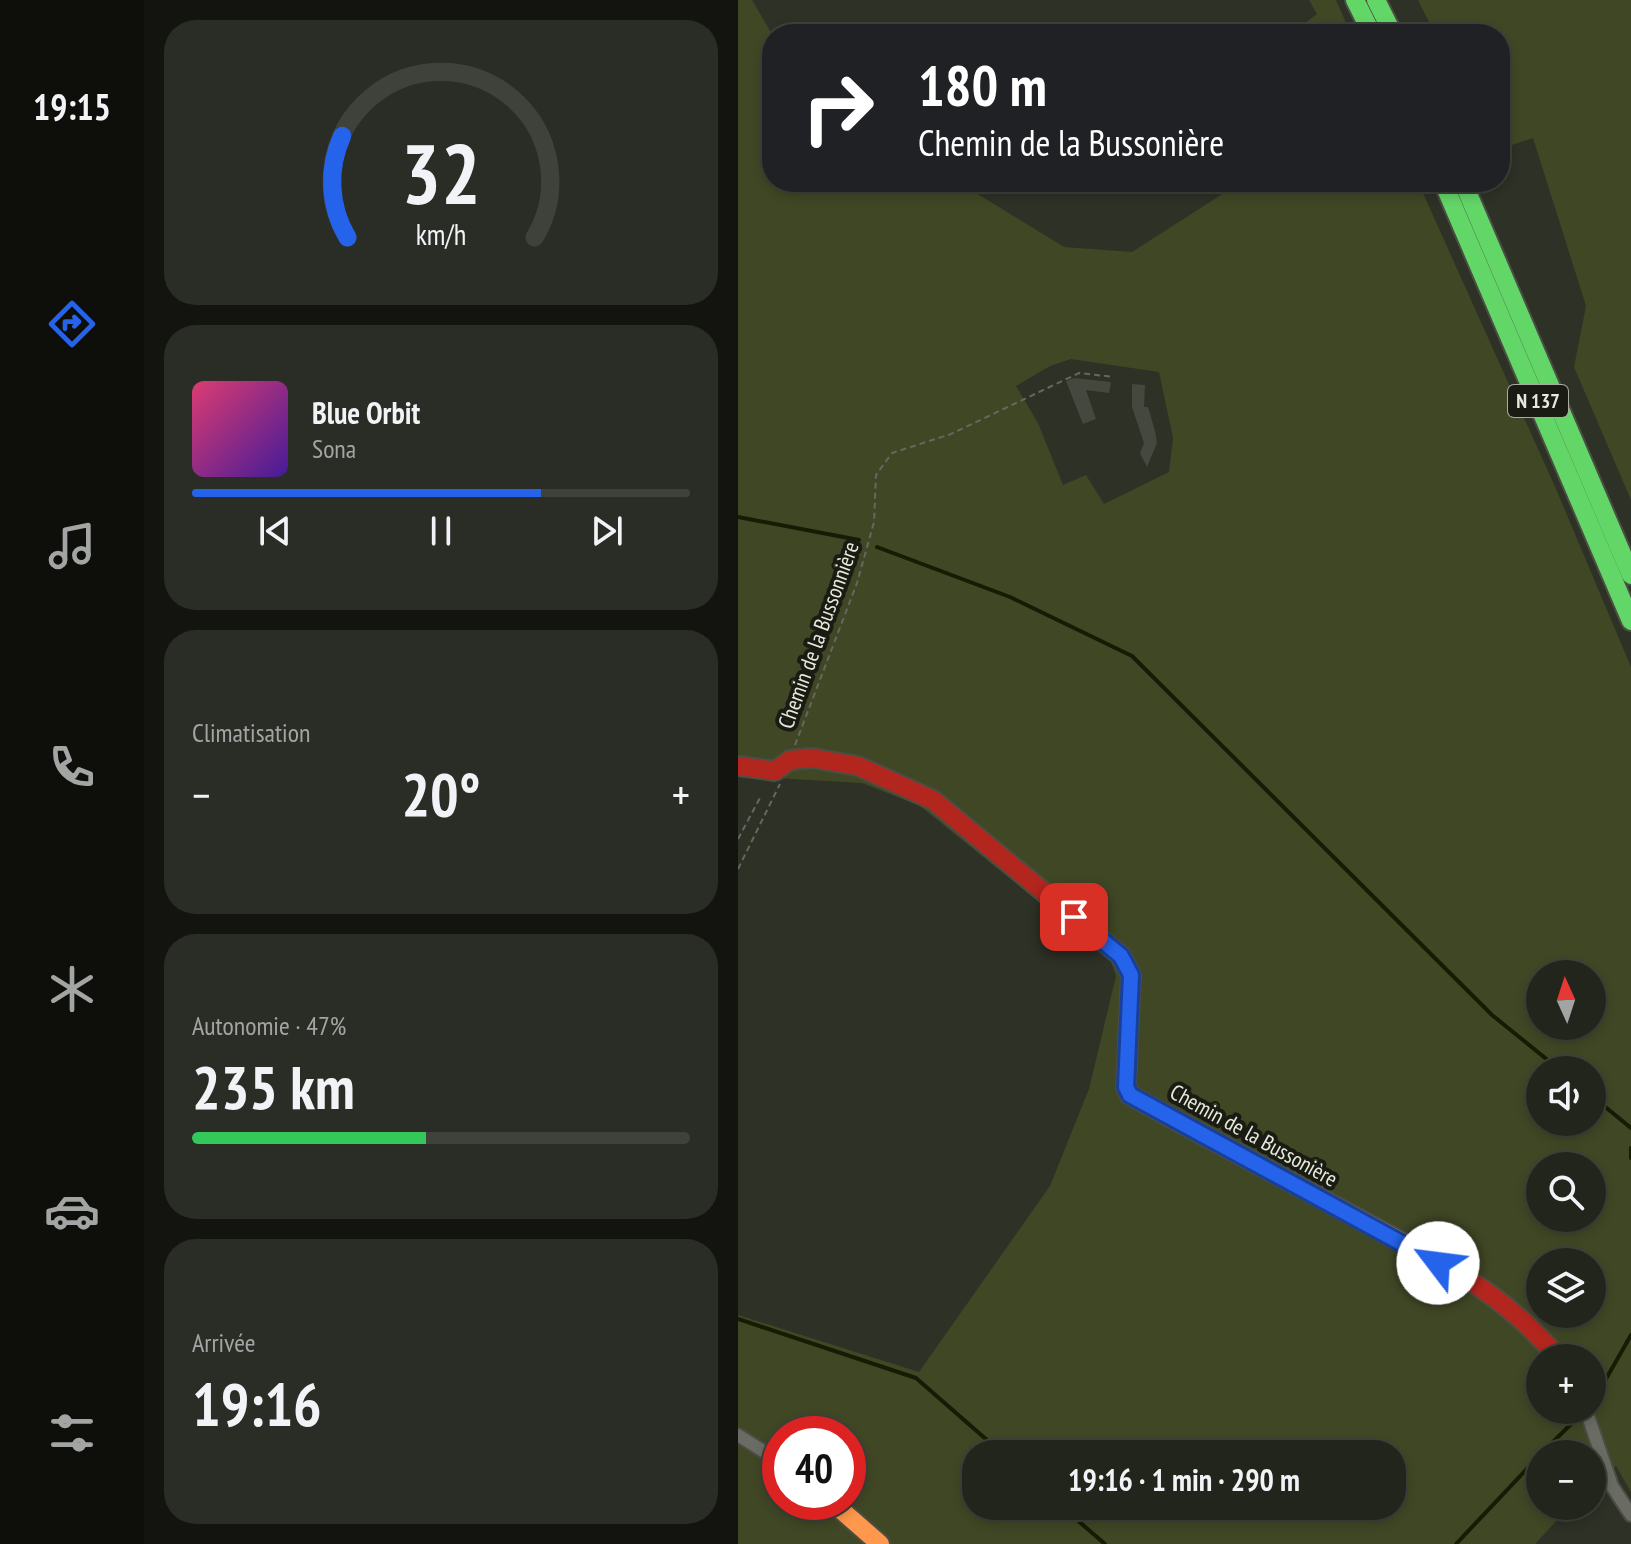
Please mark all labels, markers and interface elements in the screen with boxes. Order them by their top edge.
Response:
text: 180 m [918,49,1047,121]
icon: right [786,56,890,160]
text: 19:15 [33,83,111,130]
text: 32 [401,119,481,227]
text: Chemin de la Bussonière [918,119,1224,166]
text: km/h [416,217,466,254]
icon: directions [44,296,100,352]
road number: N 137 [1508,385,1568,417]
text: Blue Orbit [312,393,420,432]
text: Sona [312,432,356,465]
icon: previous [253,509,297,553]
icon: pause [419,509,463,553]
icon: next [585,509,629,553]
icon: music [44,518,100,574]
street label: Chemin de la Bussonnière [771,538,865,732]
text: Climatisation [192,716,310,749]
icon: phone [44,739,100,795]
text: 20° [401,755,481,833]
text: − [192,766,210,823]
text: + [672,766,690,823]
pin [1040,883,1108,951]
icon: arrive [1052,895,1096,939]
north arrow [1526,960,1606,1040]
map controls [1526,960,1606,1520]
icon: climate [44,961,100,1017]
text: Autonomie · 47% [192,1009,346,1042]
text: 235 km [192,1048,355,1126]
button: sound [1526,1056,1606,1136]
street label: Chemin de la Bussonière [1165,1077,1343,1193]
button: search [1526,1152,1606,1232]
icon: car [44,1183,100,1239]
position arrow [1396,1221,1480,1305]
button: layers [1526,1248,1606,1328]
text: Arrivée [192,1326,256,1359]
button: + [1526,1344,1606,1424]
text: 19:16 [192,1365,322,1443]
icon: filters [44,1405,100,1461]
speed limit sign: 40 [762,1416,866,1520]
button: − [1526,1440,1606,1520]
text: 19:16 · 1 min · 290 m [1068,1460,1300,1499]

